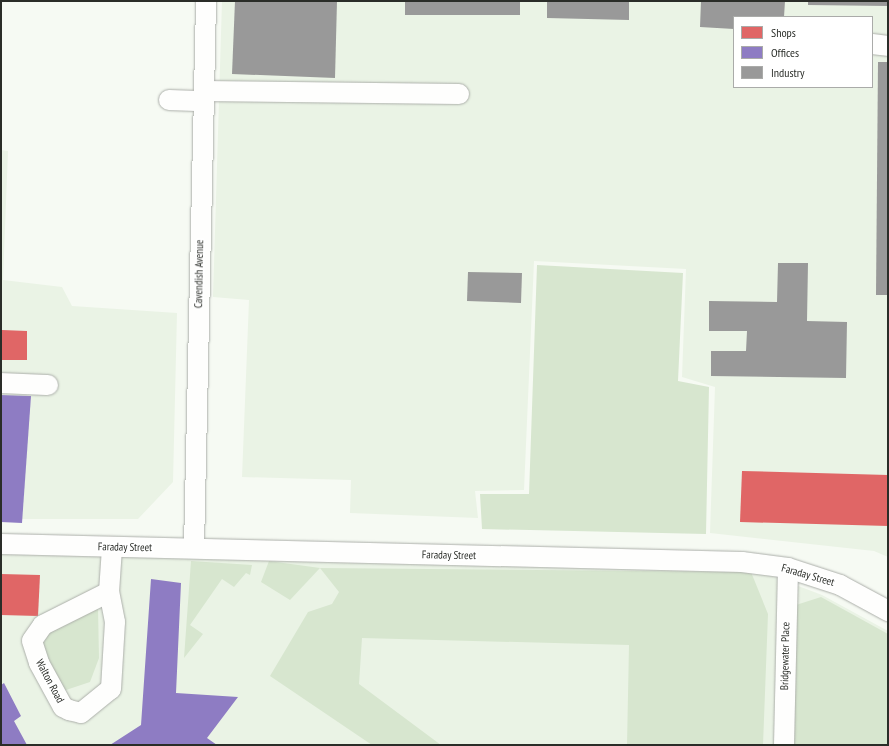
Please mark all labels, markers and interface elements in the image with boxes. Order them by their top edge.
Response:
legend [733,16,873,88]
text: Shops [771,25,796,40]
text: Offices [771,45,799,60]
text: Industry [771,65,805,80]
street label: Cavendish Avenue [192,239,206,309]
street label: Faraday Street [98,540,152,554]
street label: Faraday Street [422,548,476,562]
street label: Faraday Street [780,561,836,589]
street label: Bridgewater Place [778,622,792,690]
street label: Walton Road [33,657,67,705]

